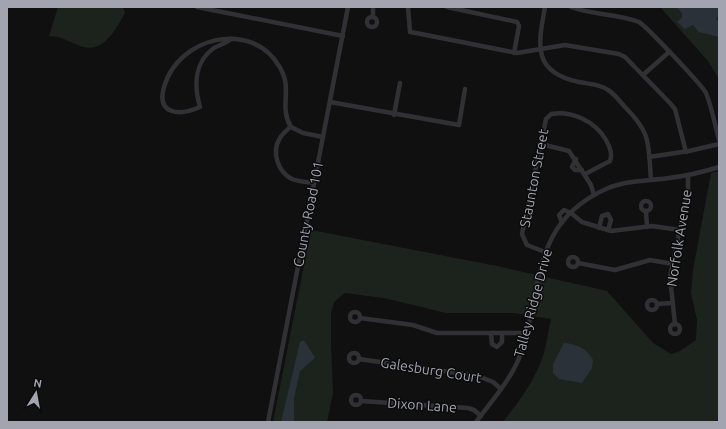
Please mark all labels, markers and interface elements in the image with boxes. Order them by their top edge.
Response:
street label: Staunton Street [517,127,551,229]
street label: County Road 101 [290,160,326,268]
street label: Norfolk Avenue [663,188,695,288]
street label: Talley Ridge Drive [511,247,555,359]
street label: Galesburg Court [379,354,483,386]
north arrow [16,373,56,413]
text: N [33,377,43,390]
street label: Dixon Lane [387,395,457,415]

